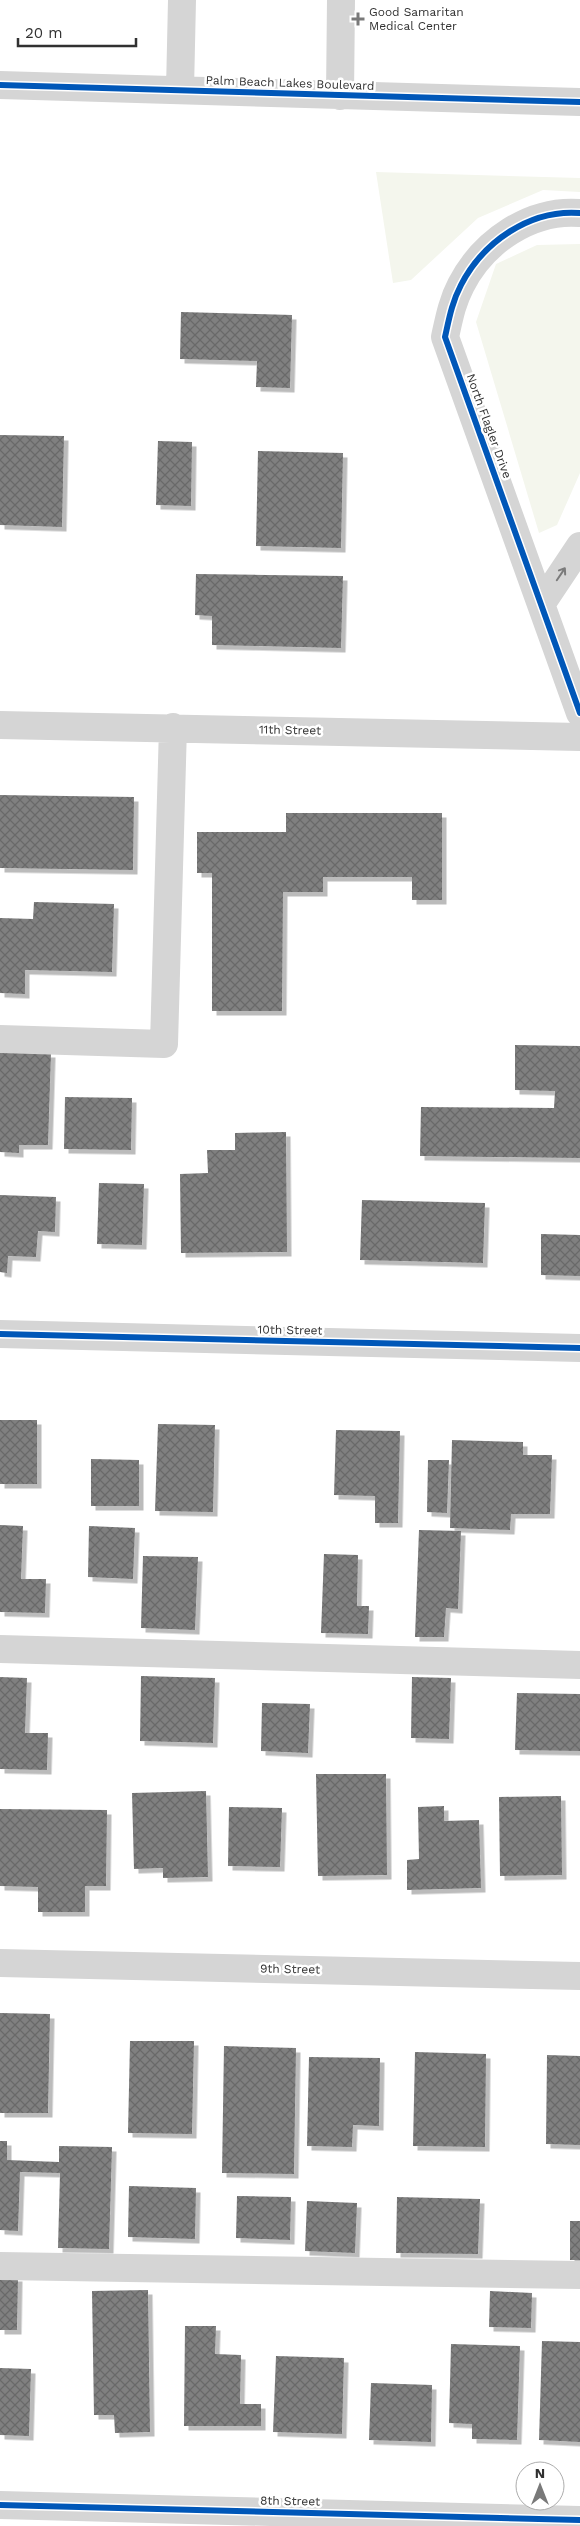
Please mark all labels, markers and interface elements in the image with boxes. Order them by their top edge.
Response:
place label: Good Samaritan Medical Center [369,5,464,33]
marker: Good Samaritan Medical Center [351,12,365,26]
scale bar [18,15,135,47]
text: 20 m [25,24,63,42]
street label: Palm Beach Lakes Boulevard [205,73,375,93]
street label: North Flagler Drive [464,372,514,480]
one-way arrow [556,568,566,582]
street label: 11th Street [259,722,321,738]
street label: 10th Street [257,1322,323,1338]
street label: 9th Street [260,1961,320,1977]
north arrow [515,2461,565,2511]
text: N [535,2465,545,2481]
street label: 8th Street [260,2493,320,2509]

